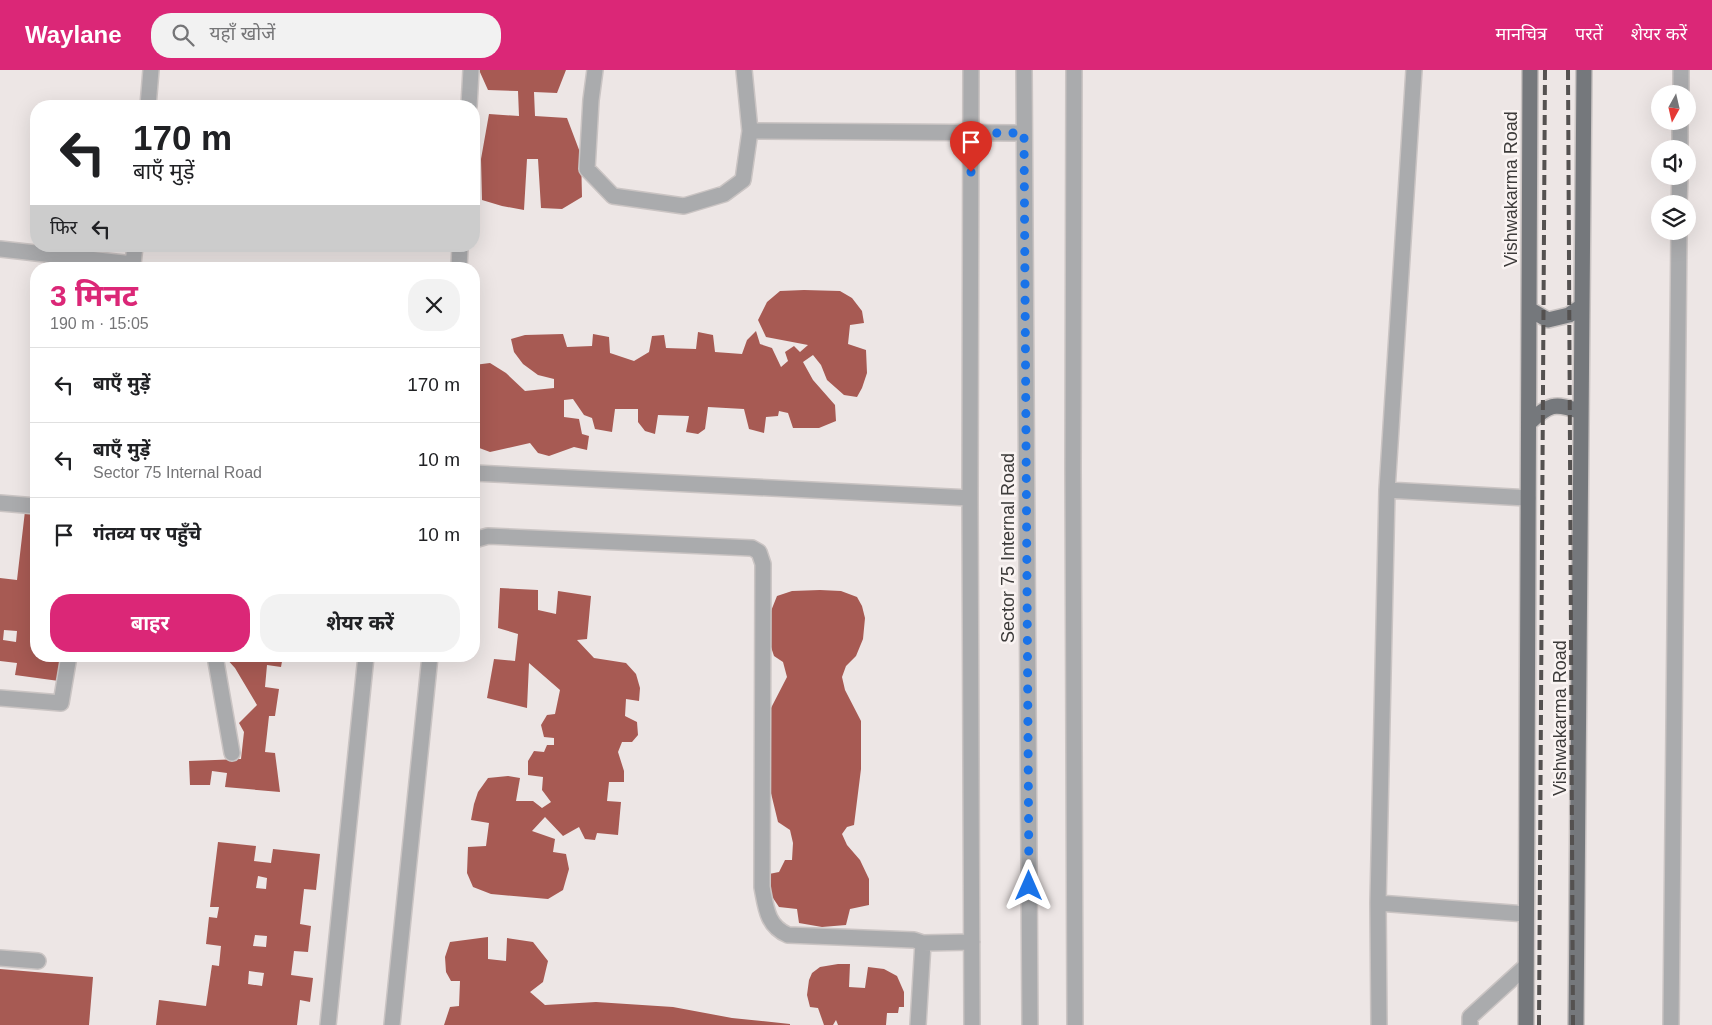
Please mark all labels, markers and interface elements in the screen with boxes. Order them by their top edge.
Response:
search box [151,13,501,58]
text: Waylane [25,21,121,48]
icon: search [169,21,197,49]
text: यहाँ खोजें [209,23,275,44]
text: मानचित्र [1495,24,1547,44]
text: परतें [1575,24,1603,44]
text: शेयर करें [1631,24,1687,44]
north arrow [1651,85,1696,130]
map controls [1651,85,1696,240]
street label: Vishwakarma Road [1501,111,1521,267]
text: 170 m [133,118,232,157]
icon: left [50,120,115,185]
pin [950,121,992,172]
icon: arrive [957,128,985,156]
button: sound [1651,140,1696,185]
text: बाएँ मुड़ें [133,159,194,184]
button: layers [1651,195,1696,240]
icon: left [87,215,115,243]
text: फिर [50,217,77,238]
text: 3 मिनट [50,279,138,312]
button: close [408,279,460,331]
text: 190 m · 15:05 [50,315,149,332]
icon: left [50,371,78,399]
text: बाएँ मुड़ें [93,373,150,394]
text: 170 m [407,374,460,395]
text: बाएँ मुड़ें [93,439,150,460]
icon: left [50,446,78,474]
text: 10 m [418,449,460,470]
street label: Sector 75 Internal Road [998,453,1018,643]
text: Sector 75 Internal Road [93,464,262,481]
icon: arrive [50,521,78,549]
text: गंतव्य पर पहुँचे [93,523,201,544]
text: 10 m [418,524,460,545]
button: बाहर [50,594,250,652]
button: शेयर करें [260,594,460,652]
street label: Vishwakarma Road [1550,640,1570,796]
position arrow [1002,859,1054,911]

